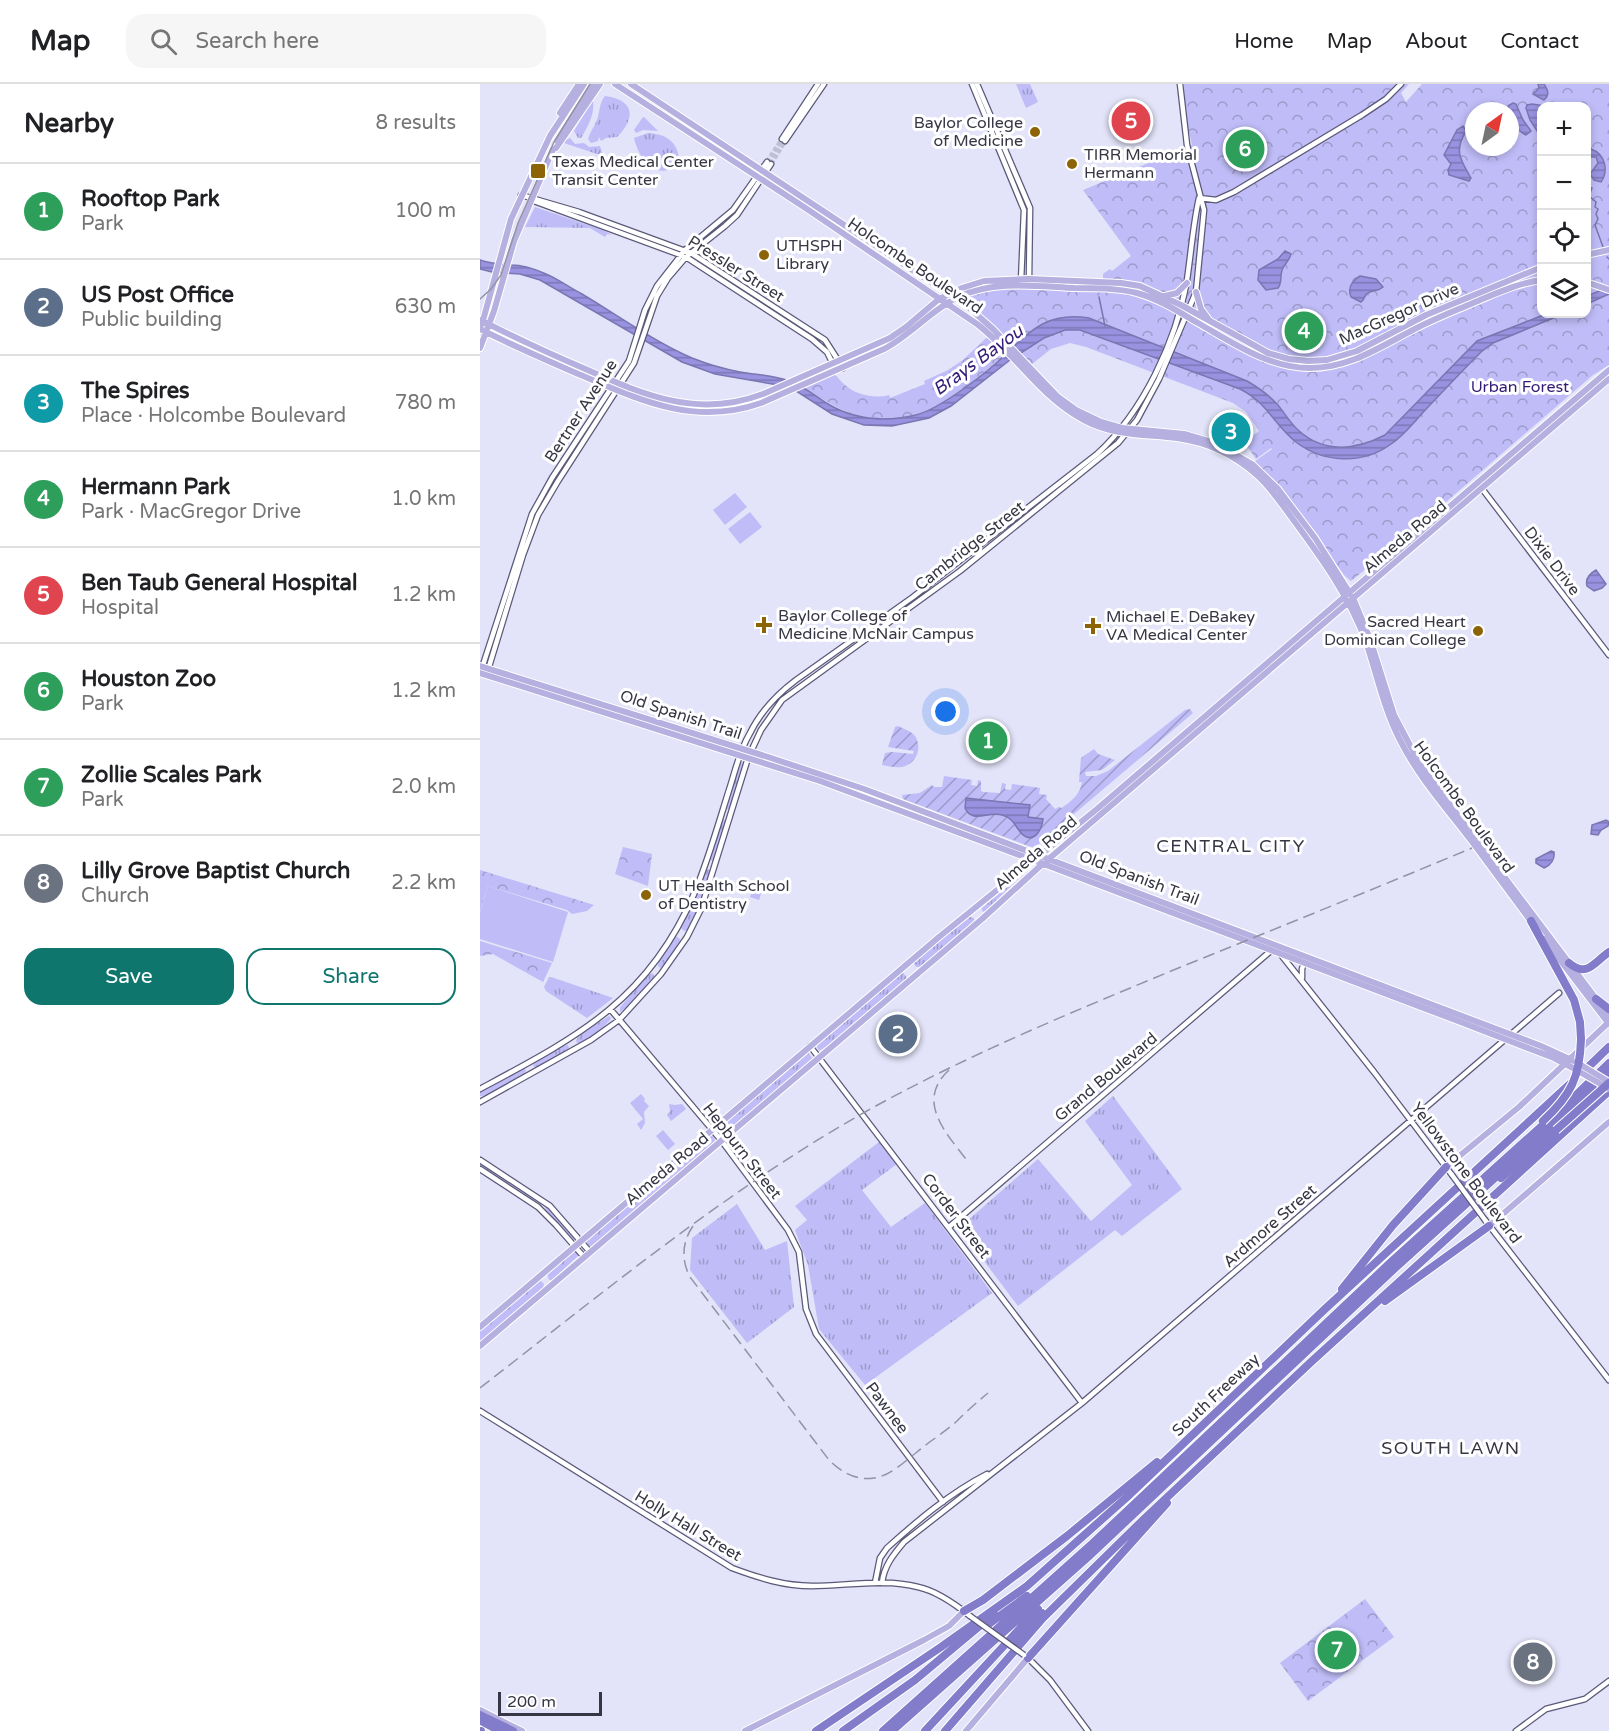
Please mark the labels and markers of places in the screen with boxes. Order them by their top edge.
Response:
pin: 5 [1112,99,1150,144]
place label: Baylor College of Medicine [914,113,1023,151]
marker: Baylor College of Medicine [1028,125,1042,139]
pin: 6 [1226,126,1264,172]
place label: TIRR Memorial Hermann [1084,145,1197,183]
place label: Texas Medical Center Transit Center [552,152,715,190]
marker: TIRR Memorial Hermann [1065,157,1079,171]
marker: Texas Medical Center Transit Center [529,162,547,180]
place label: UTHSPH Library [776,236,843,274]
marker: UTHSPH Library [757,248,771,262]
pin: 4 [1284,308,1324,354]
pin: 3 [1212,410,1251,454]
place label: Baylor College of Medicine McNair Campus [778,606,974,644]
place label: Michael E. DeBakey VA Medical Center [1106,607,1255,645]
place label: Sacred Heart Dominican College [1324,612,1466,650]
marker: Baylor College of Medicine McNair Campus [755,616,773,634]
marker: Michael E. DeBakey VA Medical Center [1084,617,1102,635]
marker: Sacred Heart Dominican College [1471,624,1485,638]
pin: 1 [968,718,1008,764]
place label: UT Health School of Dentistry [658,876,790,914]
marker: UT Health School of Dentistry [639,888,653,902]
pin: 2 [878,1012,918,1056]
pin: 7 [1318,1628,1356,1672]
pin: 8 [1514,1640,1552,1684]

